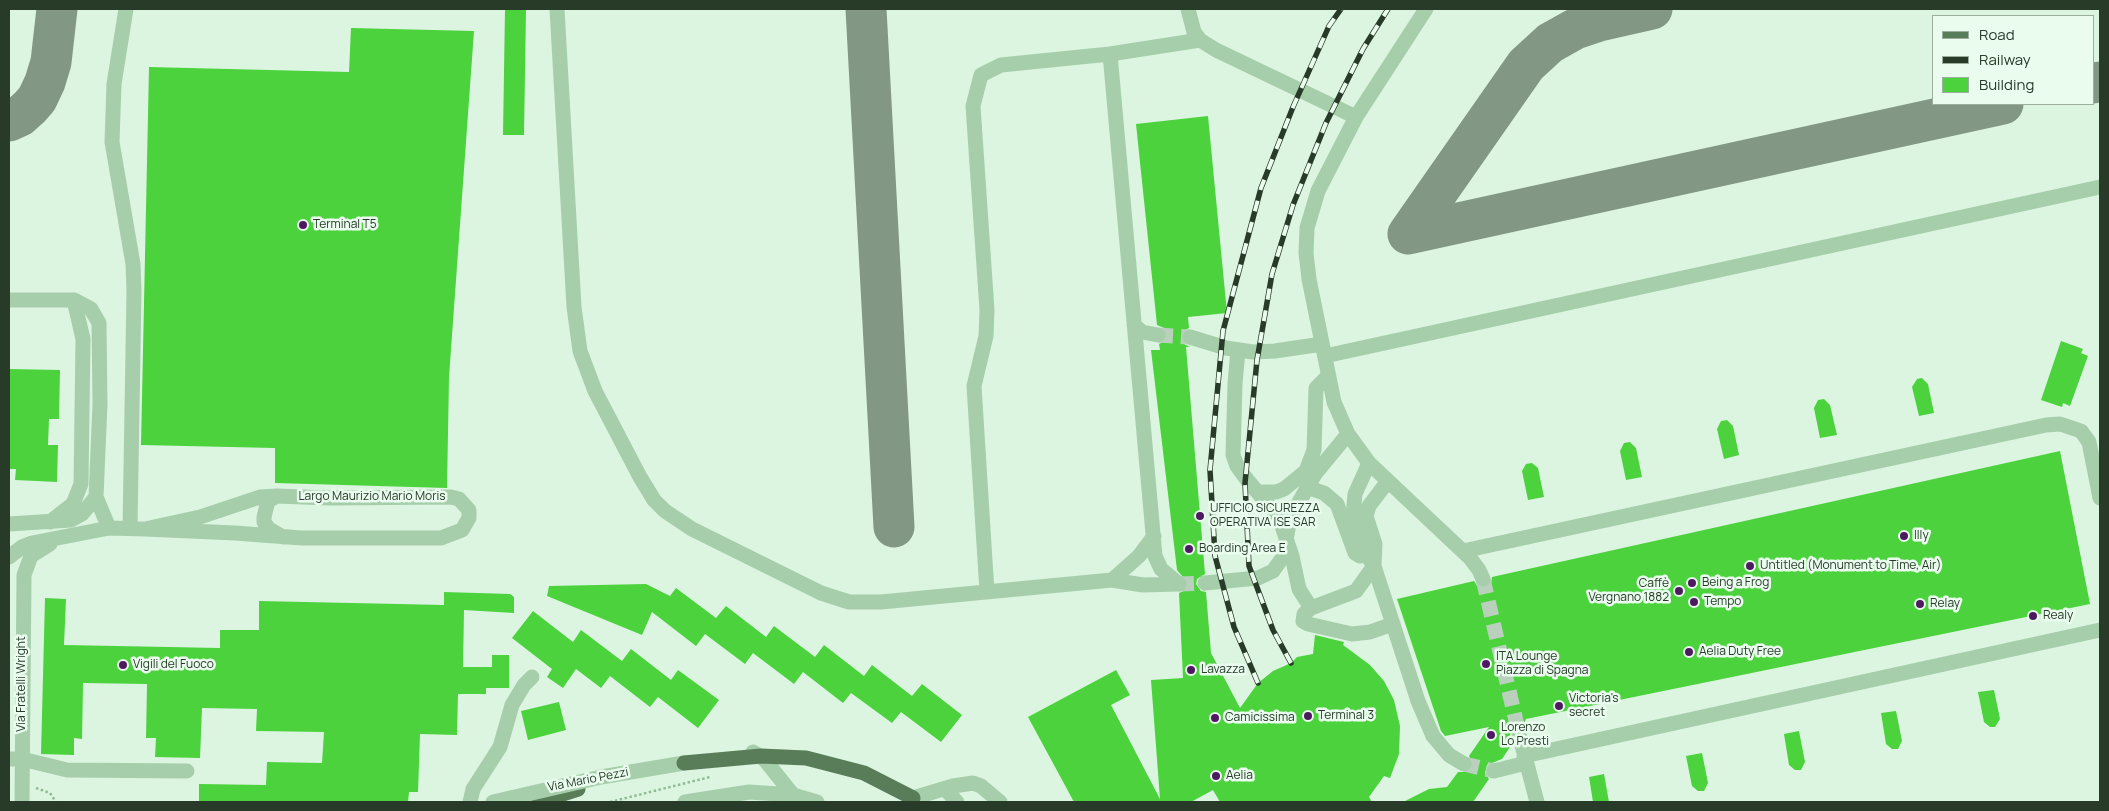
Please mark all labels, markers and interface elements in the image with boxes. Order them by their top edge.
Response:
legend [1932,15,2094,105]
text: Road [1979,24,2015,45]
text: Railway [1979,49,2031,70]
text: Building [1979,74,2034,95]
place label: Terminal T5 [313,218,377,232]
marker: Terminal T5 [297,219,309,231]
street label: Largo Maurizio Mario Moris [298,490,446,504]
place label: UFFICIO SICUREZZA OPERATIVA ISE SAR [1210,502,1320,530]
marker: UFFICIO SICUREZZA OPERATIVA ISE SAR [1194,510,1206,522]
place label: Illy [1914,529,1929,543]
marker: Illy [1898,530,1910,542]
place label: Boarding Area E [1199,542,1285,556]
marker: Boarding Area E [1183,543,1195,555]
place label: Untitled (Monument to Time, Air) [1760,559,1941,573]
marker: Untitled (Monument to Time, Air) [1744,560,1756,572]
place label: Being a Frog [1702,576,1769,590]
place label: Caffè Vergnano 1882 [1588,577,1669,605]
marker: Being a Frog [1686,577,1698,589]
marker: Caffè Vergnano 1882 [1673,585,1685,597]
place label: Tempo [1704,595,1741,609]
marker: Tempo [1688,596,1700,608]
place label: Relay [1930,597,1960,611]
marker: Relay [1914,598,1926,610]
place label: Realy [2043,609,2073,623]
marker: Realy [2027,610,2039,622]
street label: Via Fratelli Wright [15,636,29,732]
place label: Aelia Duty Free [1699,645,1781,659]
marker: Aelia Duty Free [1683,646,1695,658]
place label: ITA Lounge Piazza di Spagna [1496,650,1589,678]
place label: Vigili del Fuoco [133,658,214,672]
marker: ITA Lounge Piazza di Spagna [1480,658,1492,670]
marker: Vigili del Fuoco [117,659,129,671]
place label: Lavazza [1201,663,1245,677]
marker: Lavazza [1185,664,1197,676]
place label: Victoria's secret [1569,692,1619,720]
marker: Victoria's secret [1553,700,1565,712]
place label: Terminal 3 [1318,709,1374,723]
marker: Terminal 3 [1302,710,1314,722]
place label: Camicissima [1225,711,1295,725]
marker: Camicissima [1209,712,1221,724]
place label: Lorenzo Lo Presti [1501,721,1549,749]
marker: Lorenzo Lo Presti [1485,729,1497,741]
street label: Via Mario Pezzi [546,765,630,795]
place label: Aelia [1226,769,1253,783]
marker: Aelia [1210,770,1222,782]

